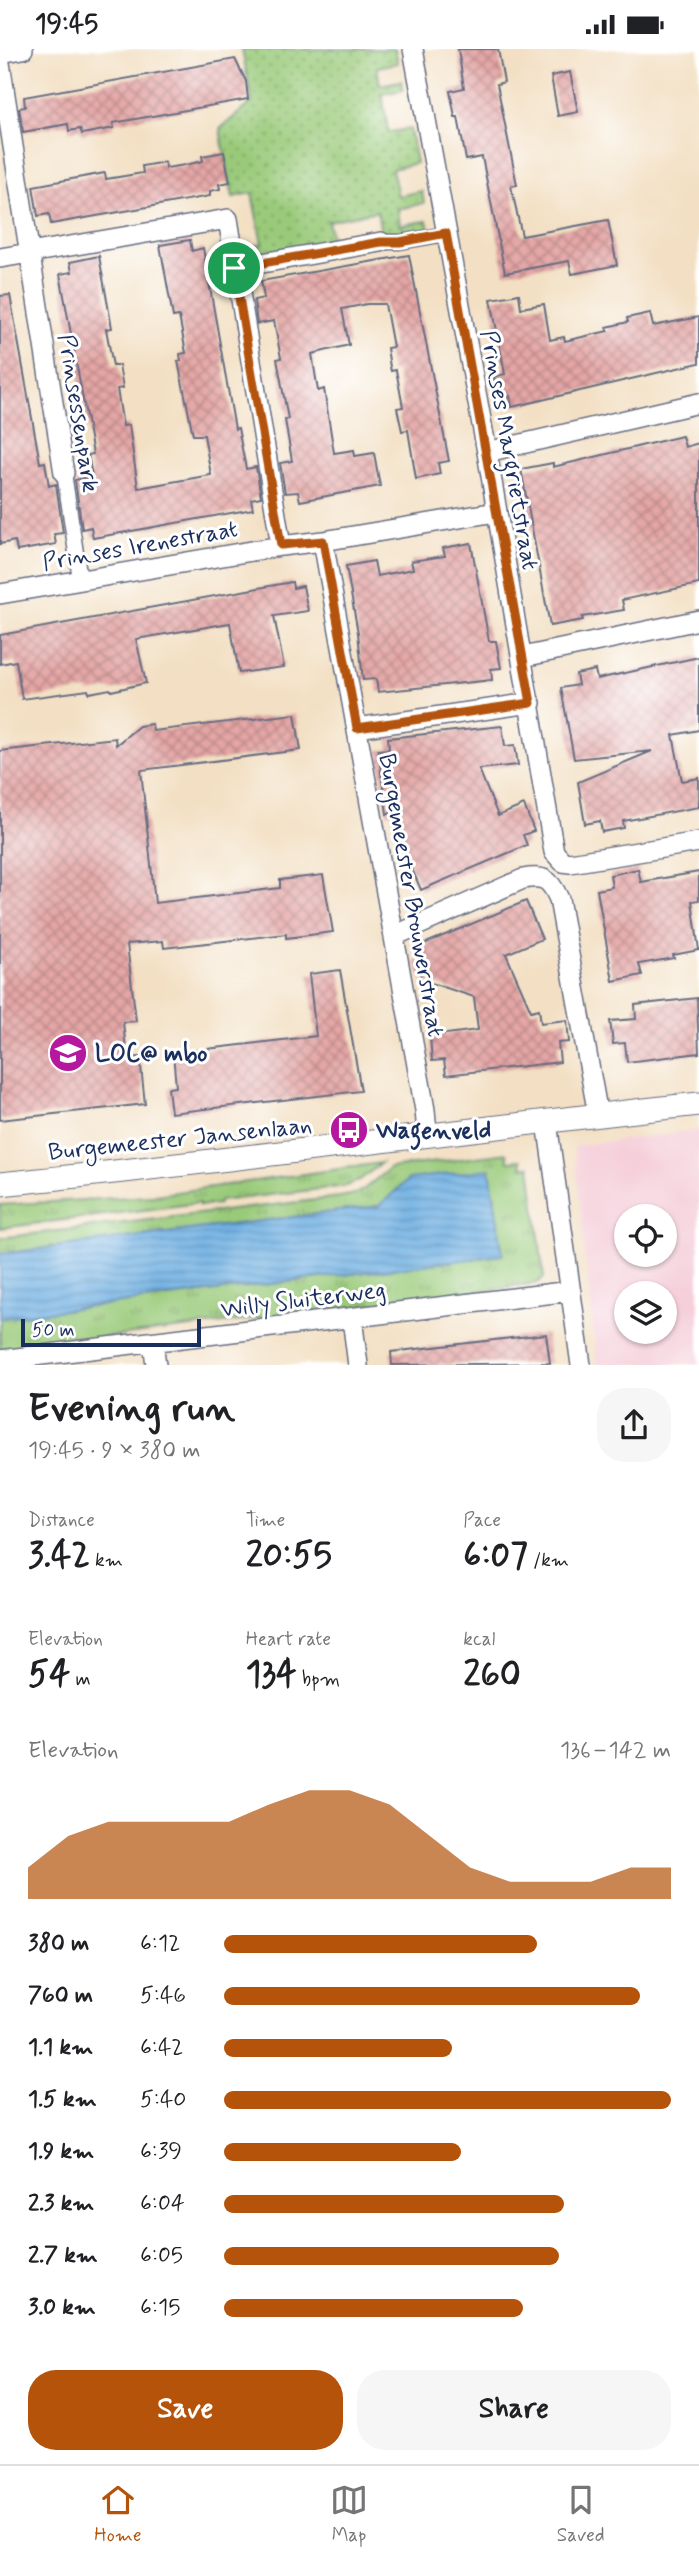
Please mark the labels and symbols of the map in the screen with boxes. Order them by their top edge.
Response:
pin [204,238,264,298]
street label: Prinses Margrietstraat [469,328,545,573]
street label: Prinsessenpark [50,332,105,495]
street label: Prinses Irenestraat [40,514,240,579]
street label: Burgemeester Brouwerstraat [368,751,451,1040]
school or university icon: LOC@ mbo [47,1032,89,1074]
place label: LOC@ mbo [95,1039,208,1070]
bus stop icon: Wagenveld [328,1109,370,1151]
street label: Burgemeester Jansenlaan [47,1110,314,1171]
place label: Wagenveld [375,1116,491,1150]
street label: Willy Sluiterweg [219,1275,387,1326]
scale bar [21,1316,201,1348]

